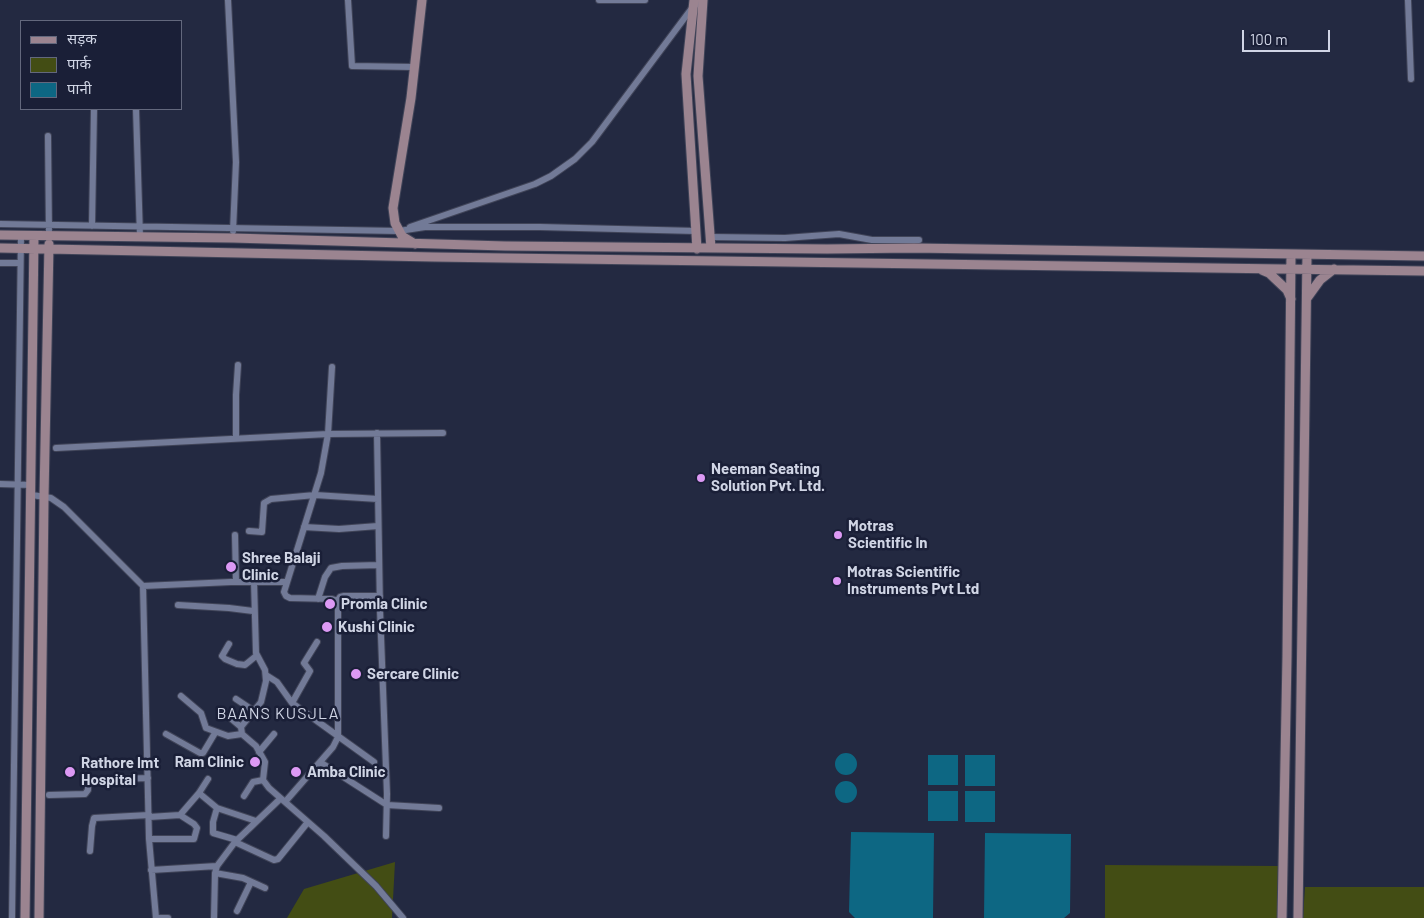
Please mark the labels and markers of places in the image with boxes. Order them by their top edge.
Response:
place label: Neeman Seating Solution Pvt. Ltd. [711,460,825,495]
marker: Neeman Seating Solution Pvt. Ltd. [695,472,707,484]
place label: Motras Scientific In [848,517,928,552]
marker: Motras Scientific In [832,529,844,541]
place label: Shree Balaji Clinic [242,549,320,584]
marker: Shree Balaji Clinic [224,560,238,574]
place label: Motras Scientific Instruments Pvt Ltd [847,563,979,598]
marker: Motras Scientific Instruments Pvt Ltd [831,575,843,587]
place label: Promla Clinic [341,595,428,613]
marker: Promla Clinic [323,597,337,611]
place label: Kushi Clinic [338,618,415,636]
marker: Kushi Clinic [320,620,334,634]
place label: Sercare Clinic [367,665,459,683]
marker: Sercare Clinic [349,667,363,681]
place label: Ram Clinic [175,753,244,771]
place label: Rathore Imt Hospital [81,754,159,789]
marker: Ram Clinic [248,755,262,769]
place label: Amba Clinic [307,763,386,781]
marker: Rathore Imt Hospital [63,765,77,779]
marker: Amba Clinic [289,765,303,779]

